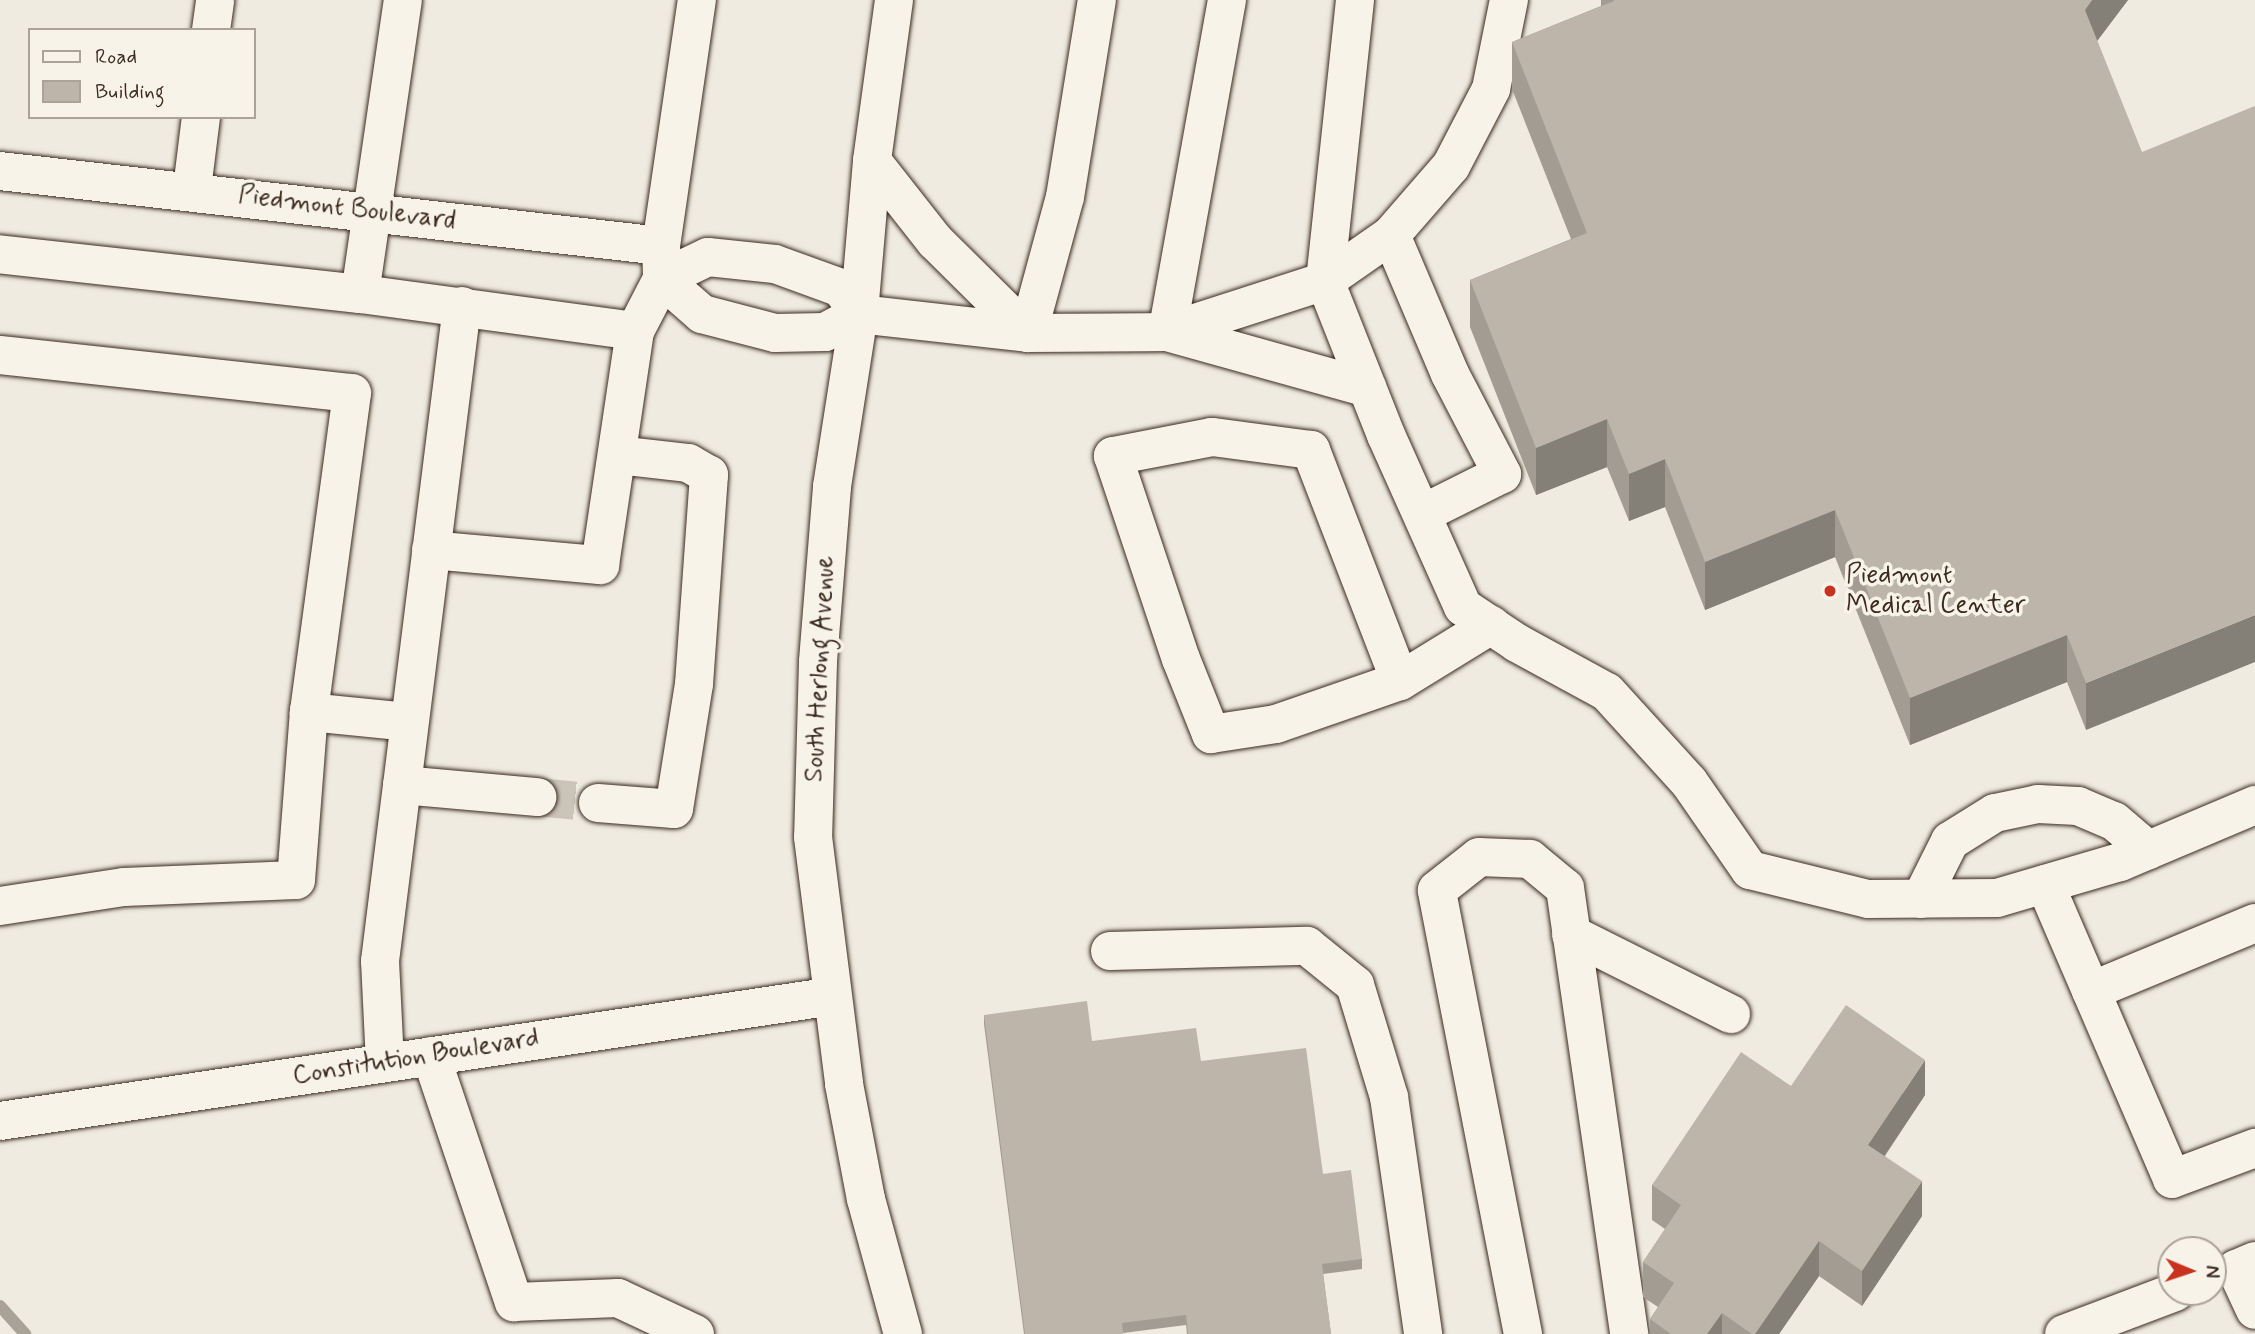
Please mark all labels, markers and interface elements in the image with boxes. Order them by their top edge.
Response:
legend [28,28,256,119]
text: Road [95,43,137,71]
text: Building [95,78,165,106]
street label: Piedmont Boulevard [238,180,456,238]
street label: South Herlong Avenue [799,552,843,786]
place label: Piedmont Medical Center [1846,560,2021,622]
marker: Piedmont Medical Center [1820,581,1840,601]
street label: Constitution Boulevard [293,1023,539,1093]
north arrow [2157,1236,2227,1306]
text: N [2199,1265,2224,1278]

